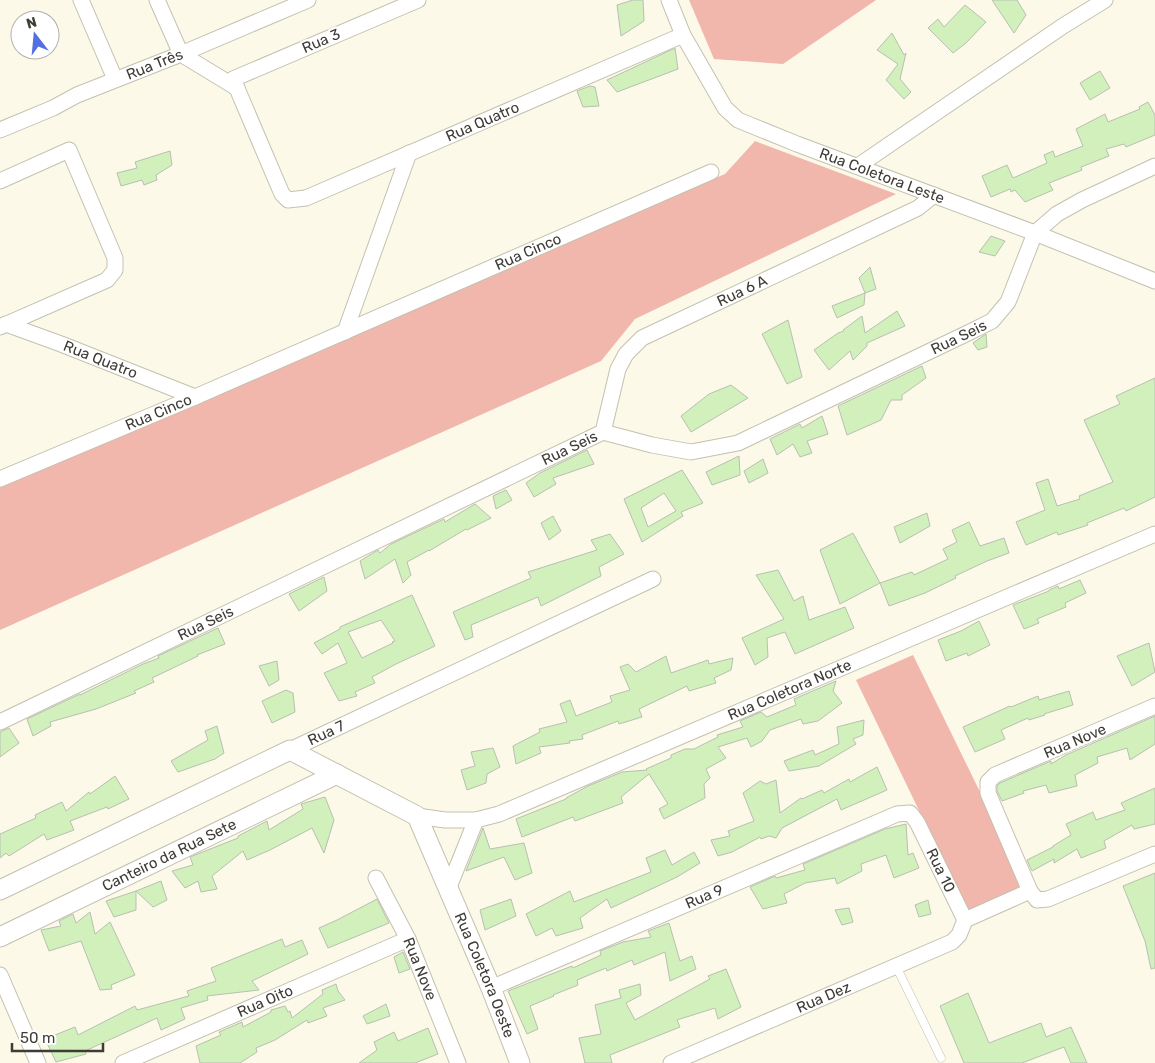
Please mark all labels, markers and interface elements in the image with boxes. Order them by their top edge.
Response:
north arrow [10,10,60,60]
text: N [24,13,39,33]
street label: Rua 3 [299,25,343,57]
street label: Rua Três [124,45,186,84]
street label: Rua Quatro [443,98,522,146]
street label: Rua Coletora Leste [817,144,947,207]
street label: Rua Cinco [492,229,564,274]
street label: Rua 6 A [714,271,770,310]
street label: Rua Seis [928,316,990,358]
street label: Rua Quatro [61,337,140,382]
street label: Rua Cinco [123,390,195,434]
street label: Rua Seis [539,427,601,469]
street label: Rua Seis [175,602,237,644]
street label: Rua Coletora Norte [725,656,854,724]
street label: Rua 7 [305,716,348,749]
street label: Rua Nove [1041,720,1109,762]
street label: Canteiro da Rua Sete [99,815,239,895]
street label: Rua 10 [922,845,959,895]
street label: Rua 9 [682,880,726,913]
street label: Rua Coletora Oeste [451,910,518,1040]
street label: Rua Nove [399,935,441,1003]
street label: Rua Dez [794,978,854,1017]
street label: Rua Oito [234,981,296,1021]
scale bar [12,1020,104,1052]
text: 50 m [20,1029,55,1047]

